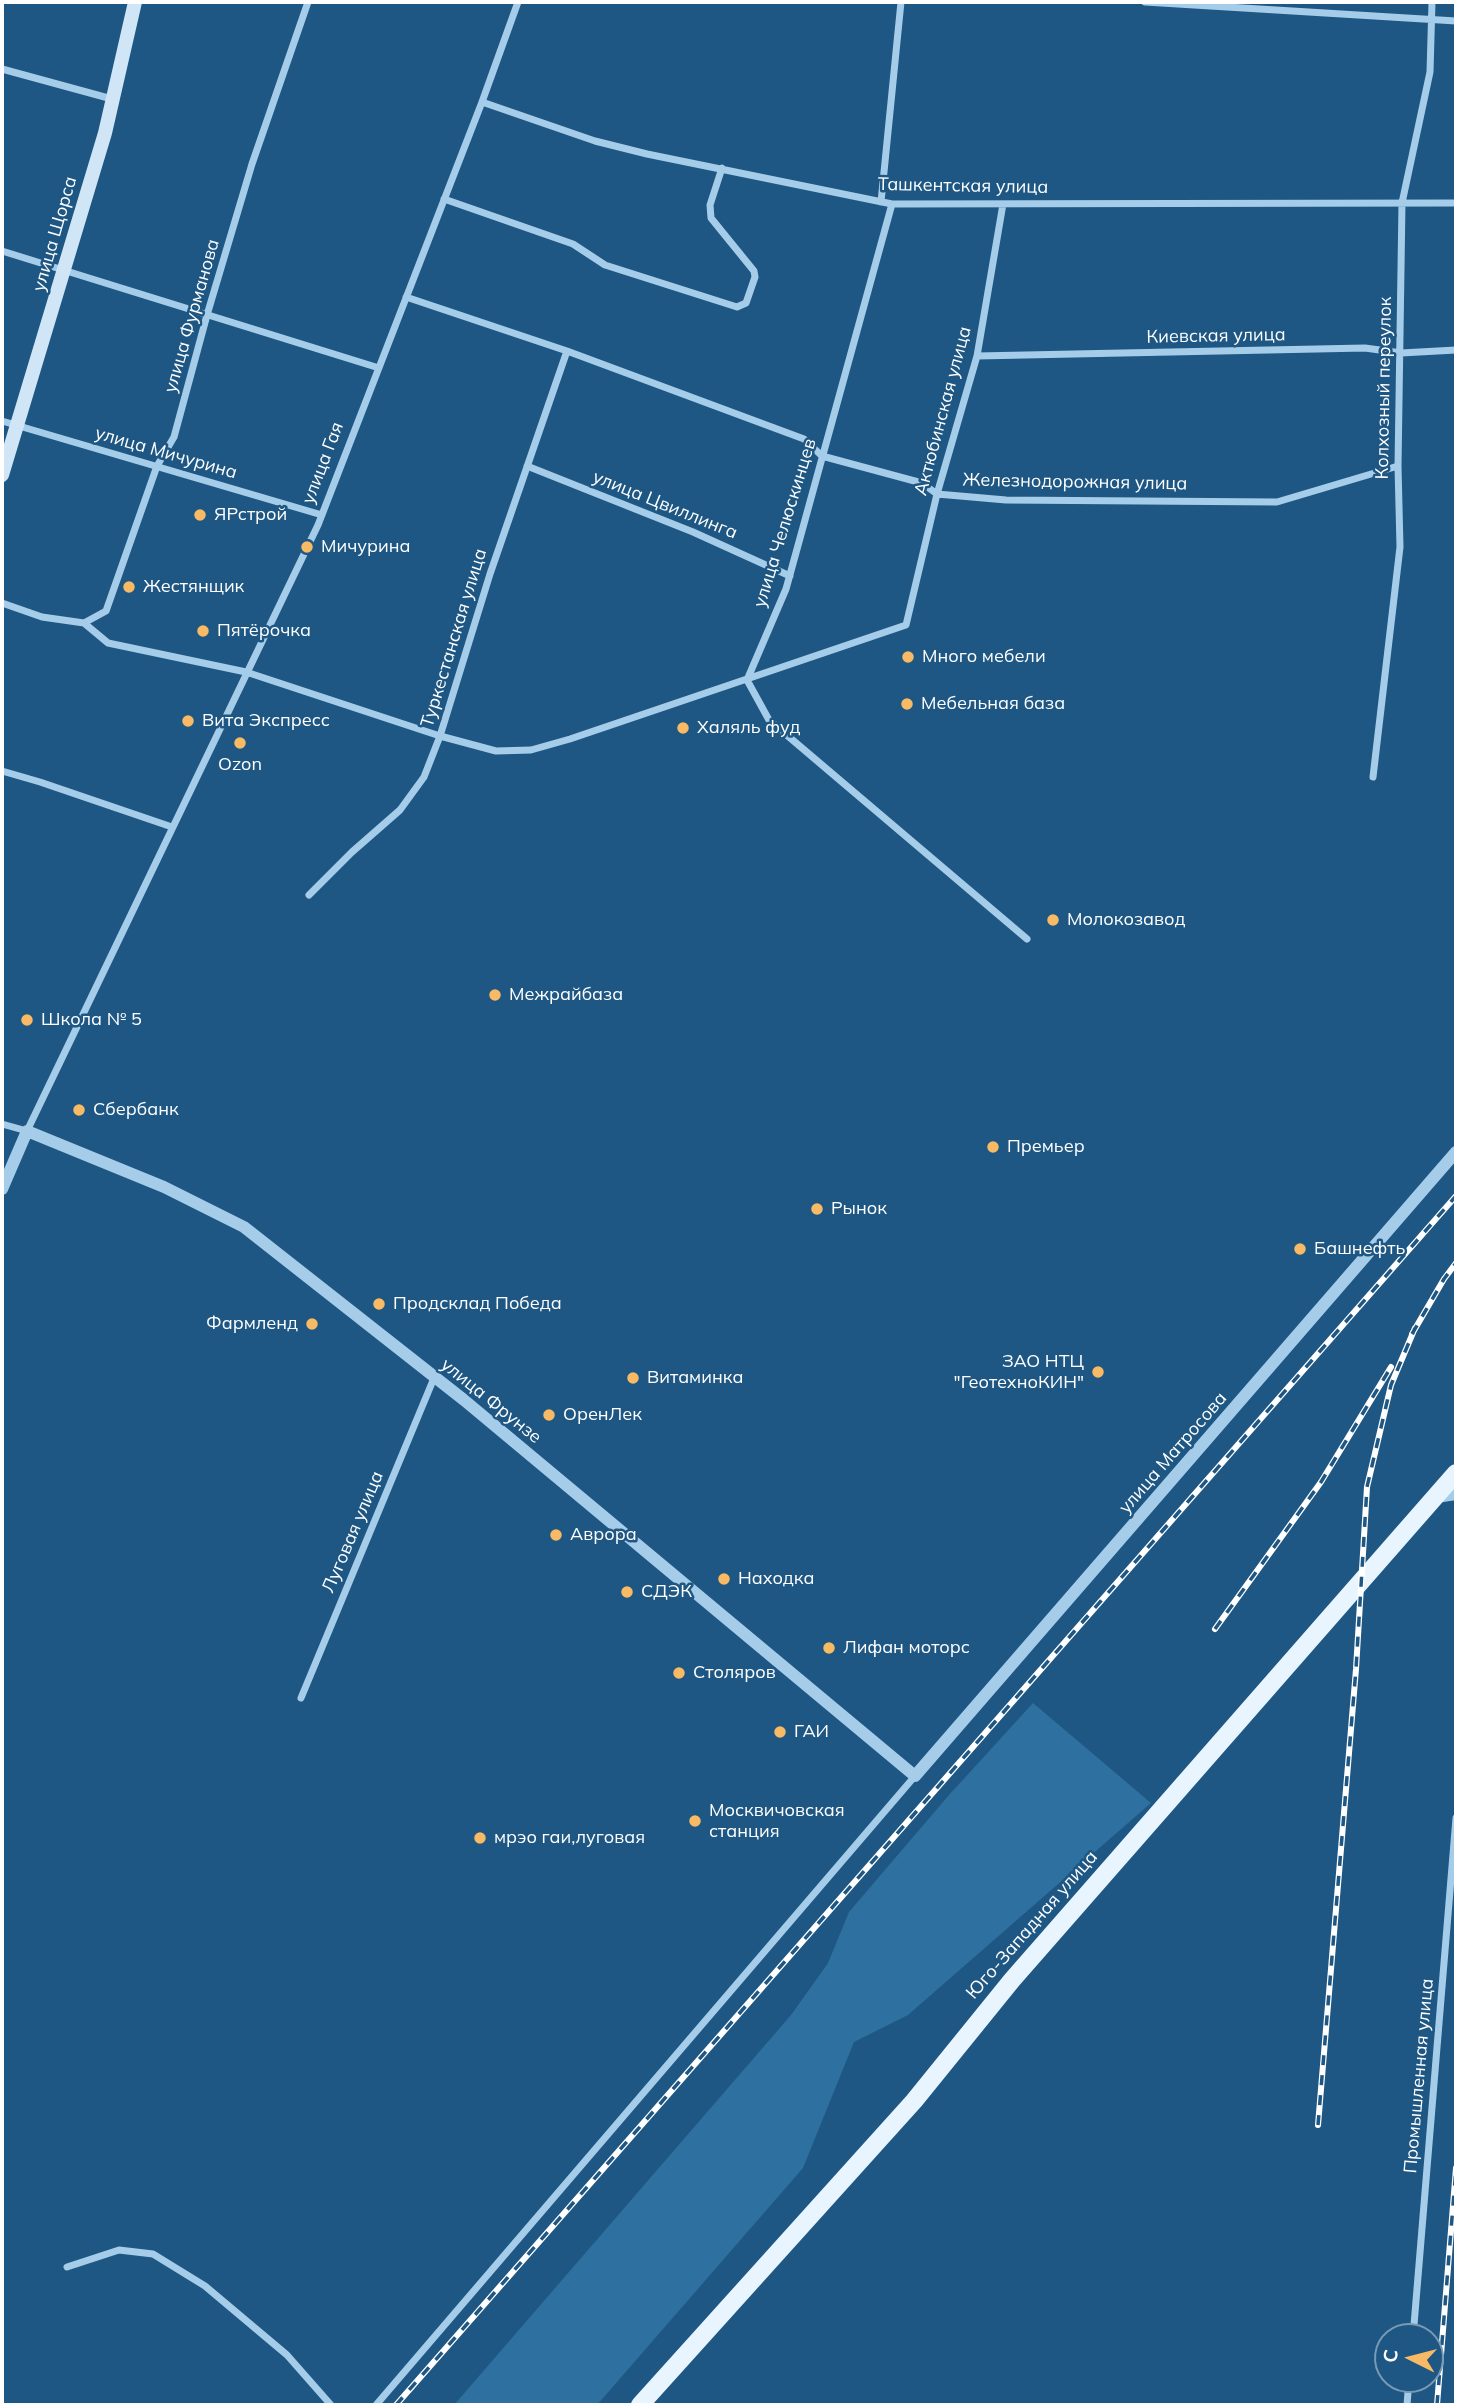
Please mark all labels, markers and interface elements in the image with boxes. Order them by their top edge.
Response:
street label: улица Щорса [28,174,82,294]
street label: Ташкентская улица [878,174,1048,198]
street label: улица Фурманова [160,237,224,395]
street label: Колхозный переулок [1372,296,1396,480]
street label: Актюбинская улица [910,324,976,498]
street label: Киевская улица [1146,324,1286,348]
street label: улица Гая [298,419,348,507]
street label: улица Мичурина [93,422,239,484]
street label: улица Челюскинцев [749,436,821,610]
street label: улица Цвиллинга [590,466,740,544]
street label: Железнодорожная улица [962,469,1188,495]
place label: ЯРстрой [214,504,287,526]
marker: ЯРстрой [192,507,208,523]
place label: Мичурина [321,536,410,558]
marker: Мичурина [299,539,315,555]
street label: Туркестанская улица [417,546,491,730]
place label: Жестянщик [143,576,244,598]
marker: Жестянщик [121,579,137,595]
place label: Пятёрочка [217,620,311,642]
marker: Пятёрочка [195,623,211,639]
place label: Много мебели [922,646,1046,668]
marker: Много мебели [900,649,916,665]
place label: Мебельная база [921,693,1065,715]
marker: Мебельная база [899,696,915,712]
place label: Вита Экспресс [202,710,330,732]
marker: Вита Экспресс [180,713,196,729]
place label: Халяль фуд [697,717,800,739]
marker: Халяль фуд [675,720,691,736]
marker: Ozon [232,735,248,751]
place label: Ozon [218,754,262,776]
place label: Молокозавод [1067,909,1185,931]
marker: Молокозавод [1045,912,1061,928]
place label: Межрайбаза [509,984,623,1006]
marker: Межрайбаза [487,987,503,1003]
place label: Школа № 5 [41,1009,142,1031]
marker: Школа № 5 [19,1012,35,1028]
place label: Сбербанк [93,1099,179,1121]
marker: Сбербанк [71,1102,87,1118]
place label: Премьер [1007,1136,1085,1158]
marker: Премьер [985,1139,1001,1155]
place label: Рынок [831,1198,887,1220]
marker: Рынок [809,1201,825,1217]
place label: Башнефть [1314,1238,1405,1260]
marker: Башнефть [1292,1241,1308,1257]
place label: Продсклад Победа [393,1293,562,1315]
marker: Продсклад Победа [371,1296,387,1312]
place label: Фармленд [206,1313,298,1335]
marker: Фармленд [304,1316,320,1332]
place label: ЗАО НТЦ "ГеотехноКИН" [954,1351,1084,1394]
street label: улица Фрунзе [436,1354,546,1448]
marker: ЗАО НТЦ "ГеотехноКИН" [1090,1364,1106,1380]
place label: Витаминка [647,1367,743,1389]
marker: Витаминка [625,1370,641,1386]
street label: улица Матросова [1114,1388,1232,1518]
place label: ОренЛек [563,1404,642,1426]
marker: ОренЛек [541,1407,557,1423]
street label: Луговая улица [318,1468,388,1596]
place label: Аврора [570,1524,637,1546]
marker: Аврора [548,1527,564,1543]
place label: Находка [738,1568,814,1590]
marker: Находка [716,1571,732,1587]
place label: СДЭК [641,1581,692,1603]
marker: СДЭК [619,1584,635,1600]
place label: Лифан моторс [843,1637,970,1659]
marker: Лифан моторс [821,1640,837,1656]
place label: Столяров [693,1662,776,1684]
marker: Столяров [671,1665,687,1681]
place label: ГАИ [794,1721,829,1743]
marker: ГАИ [772,1724,788,1740]
place label: Москвичовская станция [709,1800,845,1842]
marker: Москвичовская станция [687,1813,703,1829]
place label: мрэо гаи,луговая [494,1827,645,1849]
marker: мрэо гаи,луговая [472,1830,488,1846]
street label: Юго-Западная улица [962,1846,1102,2004]
street label: Промышленная улица [1400,1978,1438,2174]
north arrow [1374,2323,1444,2393]
text: С [1377,2348,1403,2364]

